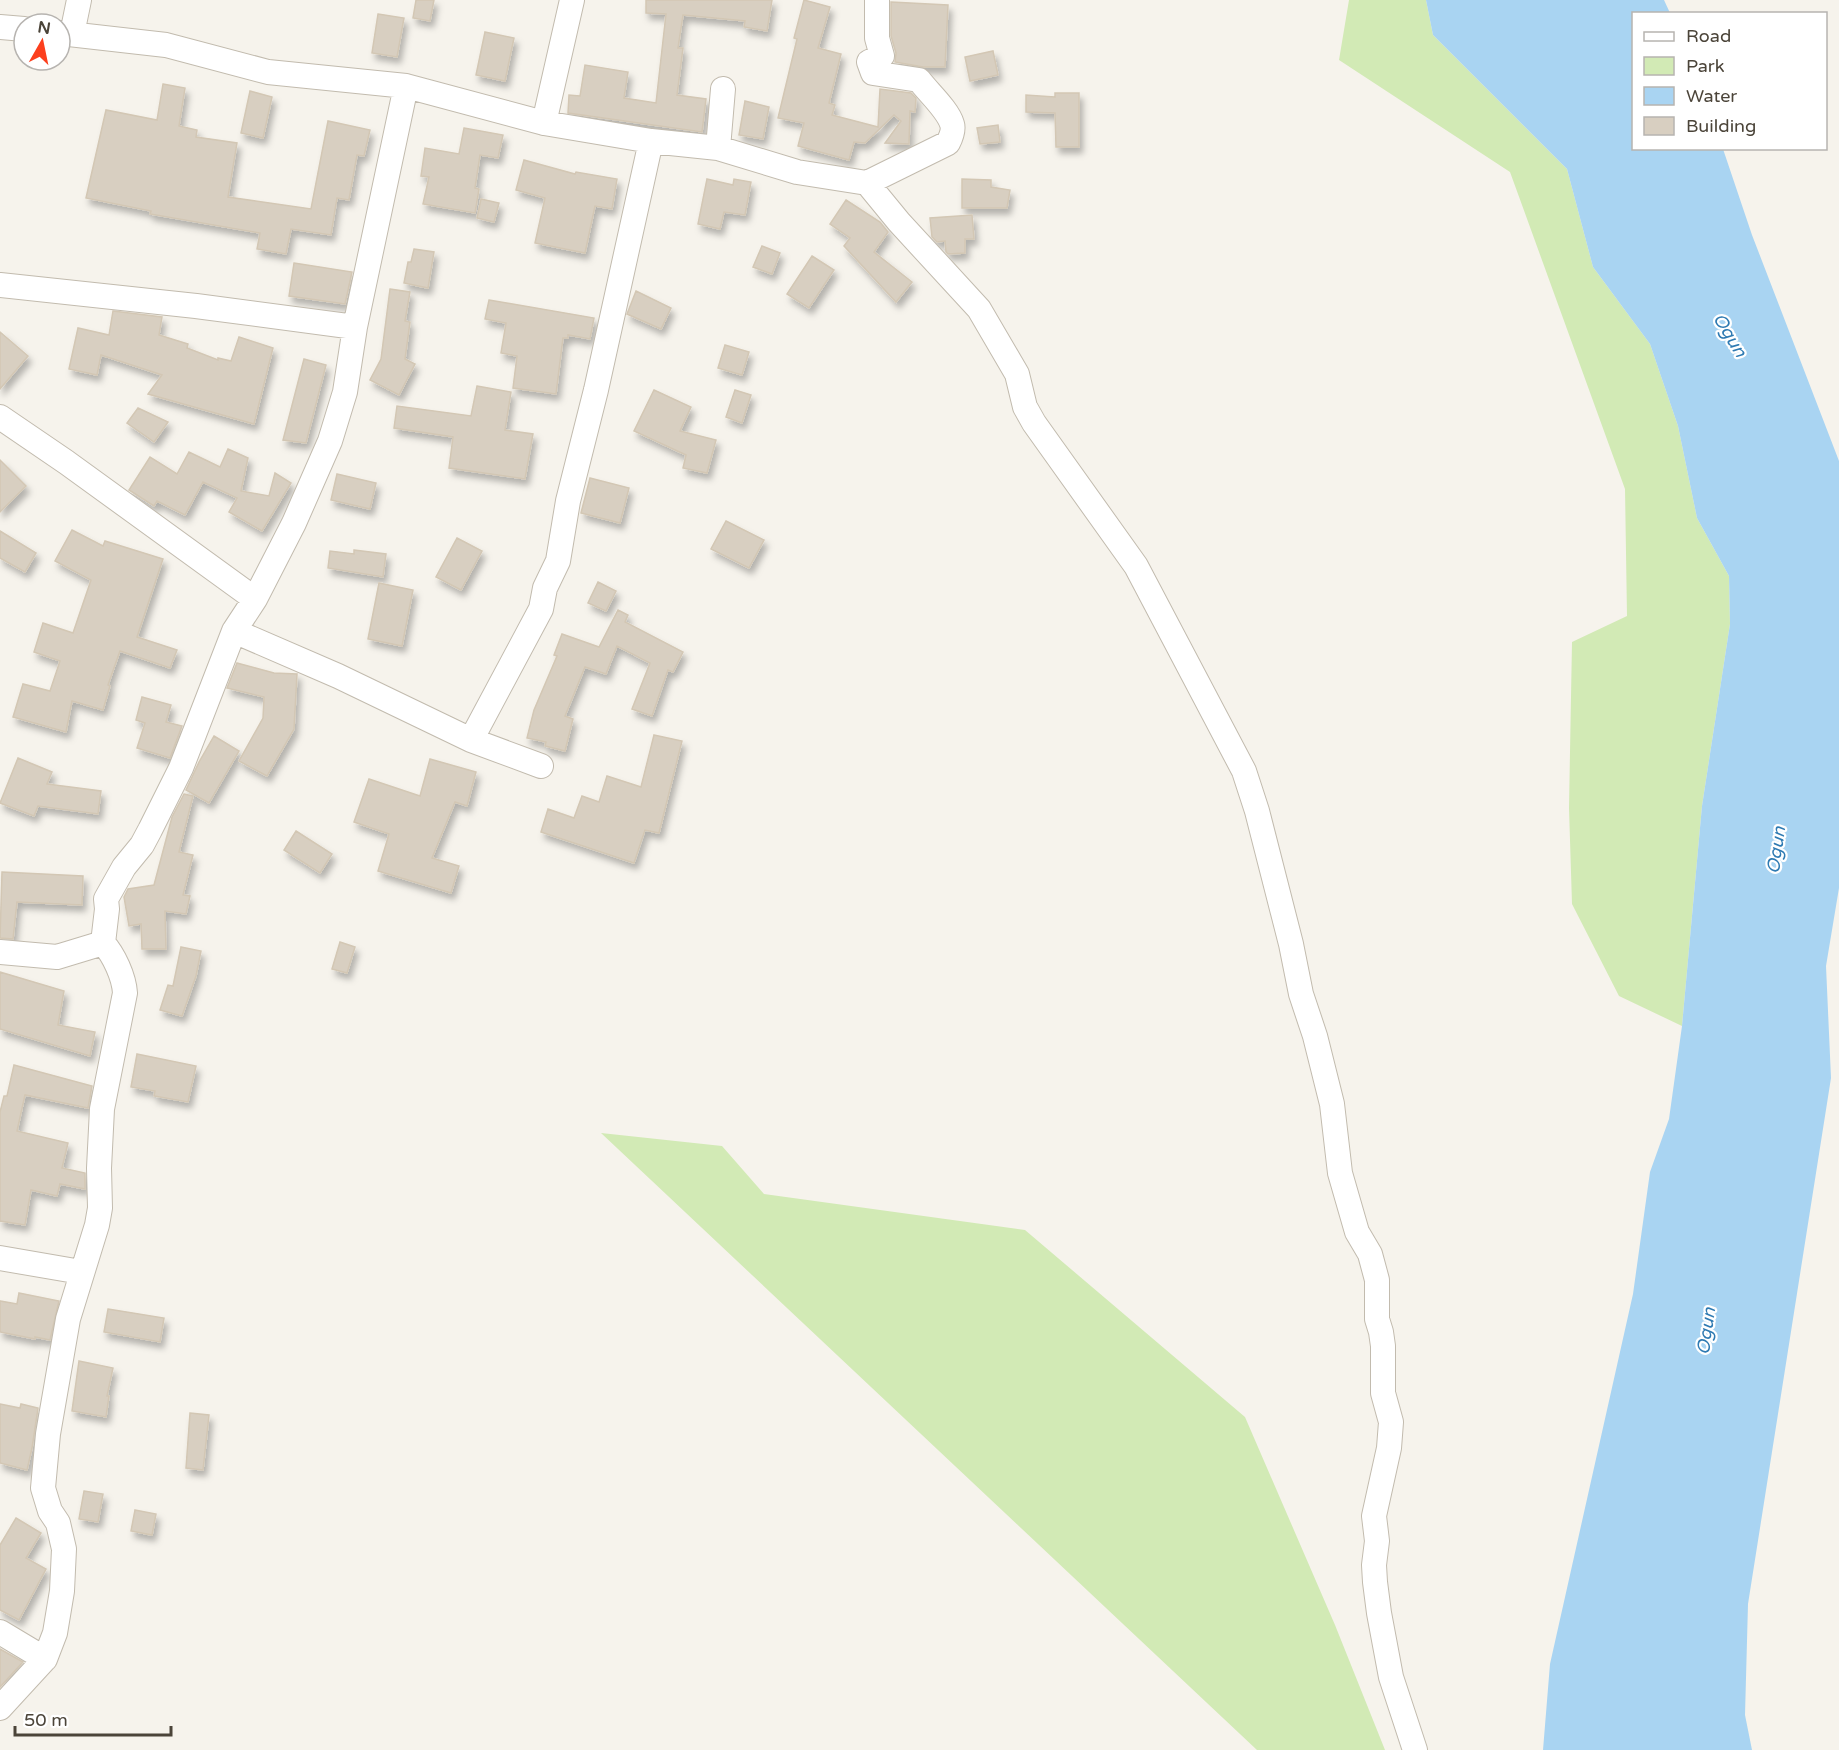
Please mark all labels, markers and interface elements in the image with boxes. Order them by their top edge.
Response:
north arrow [12,12,72,72]
legend [1632,12,1827,150]
text: N [36,17,52,39]
text: Road [1686,25,1731,47]
text: Park [1686,55,1725,77]
text: Water [1686,85,1737,107]
text: Building [1686,115,1756,137]
water label: Ogun [1708,309,1752,362]
water label: Ogun [1762,824,1790,875]
water label: Ogun [1692,1305,1720,1356]
scale bar [15,1699,171,1737]
text: 50 m [24,1709,68,1731]

